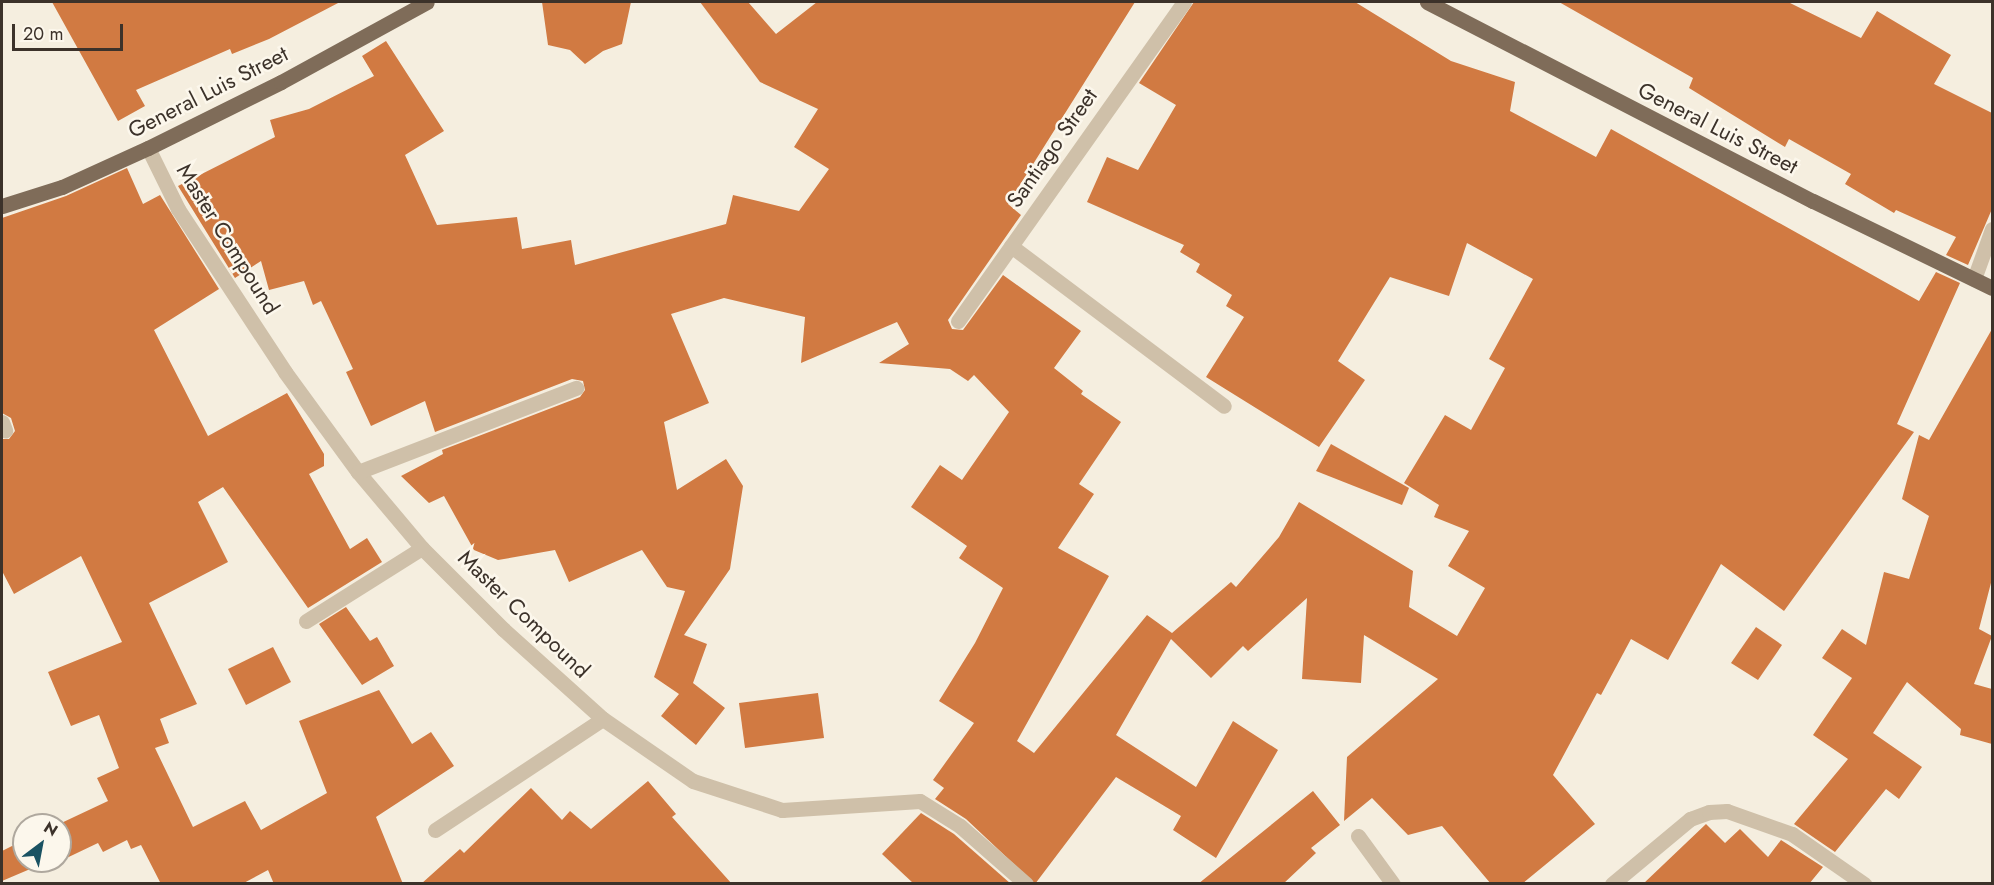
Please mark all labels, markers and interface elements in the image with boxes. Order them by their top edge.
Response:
scale bar [15,12,126,50]
text: 20 m [23,21,63,47]
street label: General Luis Street [124,40,292,144]
street label: General Luis Street [1634,76,1802,180]
street label: Santiago Street [1001,83,1103,213]
street label: Master Compound [171,159,285,319]
street label: Master Compound [453,545,595,683]
north arrow [12,813,72,873]
text: N [39,816,62,842]

